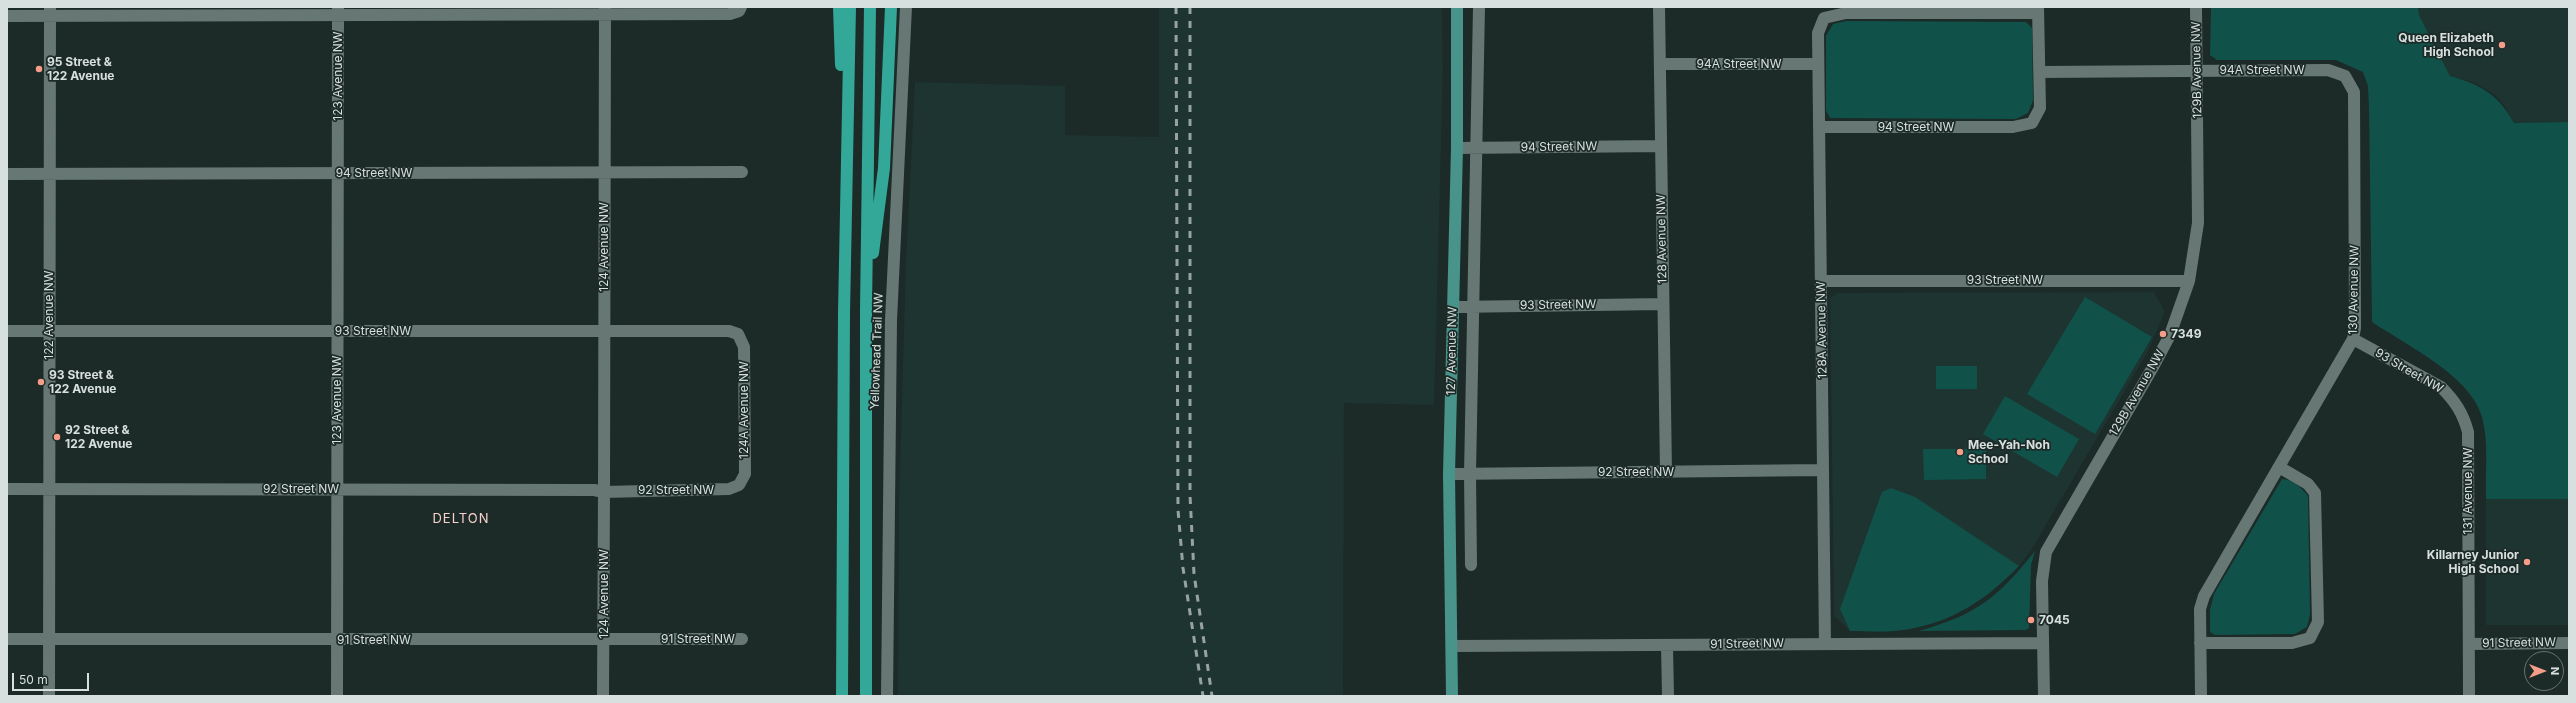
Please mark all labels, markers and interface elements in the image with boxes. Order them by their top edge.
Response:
street label: 129B Avenue NW [2189,21,2205,119]
street label: 123 Avenue NW [331,31,345,121]
place label: Queen Elizabeth High School [2398,31,2494,59]
marker: Queen Elizabeth High School [2497,40,2507,50]
place label: 95 Street & 122 Avenue [47,55,114,83]
street label: 94A Street NW [1697,57,1781,71]
street label: 94A Street NW [2220,63,2304,77]
marker: 95 Street & 122 Avenue [34,64,44,74]
street label: 94 Street NW [1878,120,1954,134]
street label: 94 Street NW [1521,139,1597,155]
street label: 94 Street NW [336,166,412,180]
street label: 128 Avenue NW [1654,194,1670,284]
street label: 124 Avenue NW [597,202,611,292]
street label: 130 Avenue NW [2346,245,2362,335]
street label: 122 Avenue NW [42,270,56,360]
street label: 93 Street NW [1967,273,2043,287]
street label: 128A Avenue NW [1814,281,1830,379]
street label: Yellowhead Trail NW [868,292,886,410]
street label: 93 Street NW [1520,297,1596,313]
street label: 127 Avenue NW [1444,307,1460,395]
street label: 93 Street NW [335,324,411,338]
place label: 7349 [2171,327,2201,341]
marker: 7349 [2158,329,2168,339]
street label: 93 Street NW [2372,346,2446,396]
street label: 129B Avenue NW [2106,347,2168,439]
street label: 123 Avenue NW [330,355,344,445]
street label: 124A Avenue NW [737,361,751,459]
place label: 93 Street & 122 Avenue [49,368,116,396]
marker: 93 Street & 122 Avenue [36,377,46,387]
place label: 92 Street & 122 Avenue [65,423,132,451]
marker: 92 Street & 122 Avenue [52,432,62,442]
place label: Mee-Yah-Noh School [1968,438,2050,466]
marker: Mee-Yah-Noh School [1955,447,1965,457]
street label: 131 Avenue NW [2461,448,2475,534]
street label: 92 Street NW [1598,465,1674,479]
street label: 92 Street NW [263,482,339,496]
street label: 92 Street NW [638,483,714,497]
district label: DELTON [432,511,490,527]
place label: Killarney Junior High School [2427,548,2519,576]
street label: 124 Avenue NW [597,549,611,639]
marker: Killarney Junior High School [2522,557,2532,567]
place label: 7045 [2039,613,2070,627]
marker: 7045 [2026,615,2036,625]
street label: 91 Street NW [661,632,735,646]
street label: 91 Street NW [337,633,411,647]
street label: 91 Street NW [2482,635,2556,651]
street label: 91 Street NW [1710,636,1784,652]
north arrow [2524,651,2564,691]
scale bar [14,665,91,691]
text: N [2548,667,2562,675]
text: 50 m [19,672,48,687]

